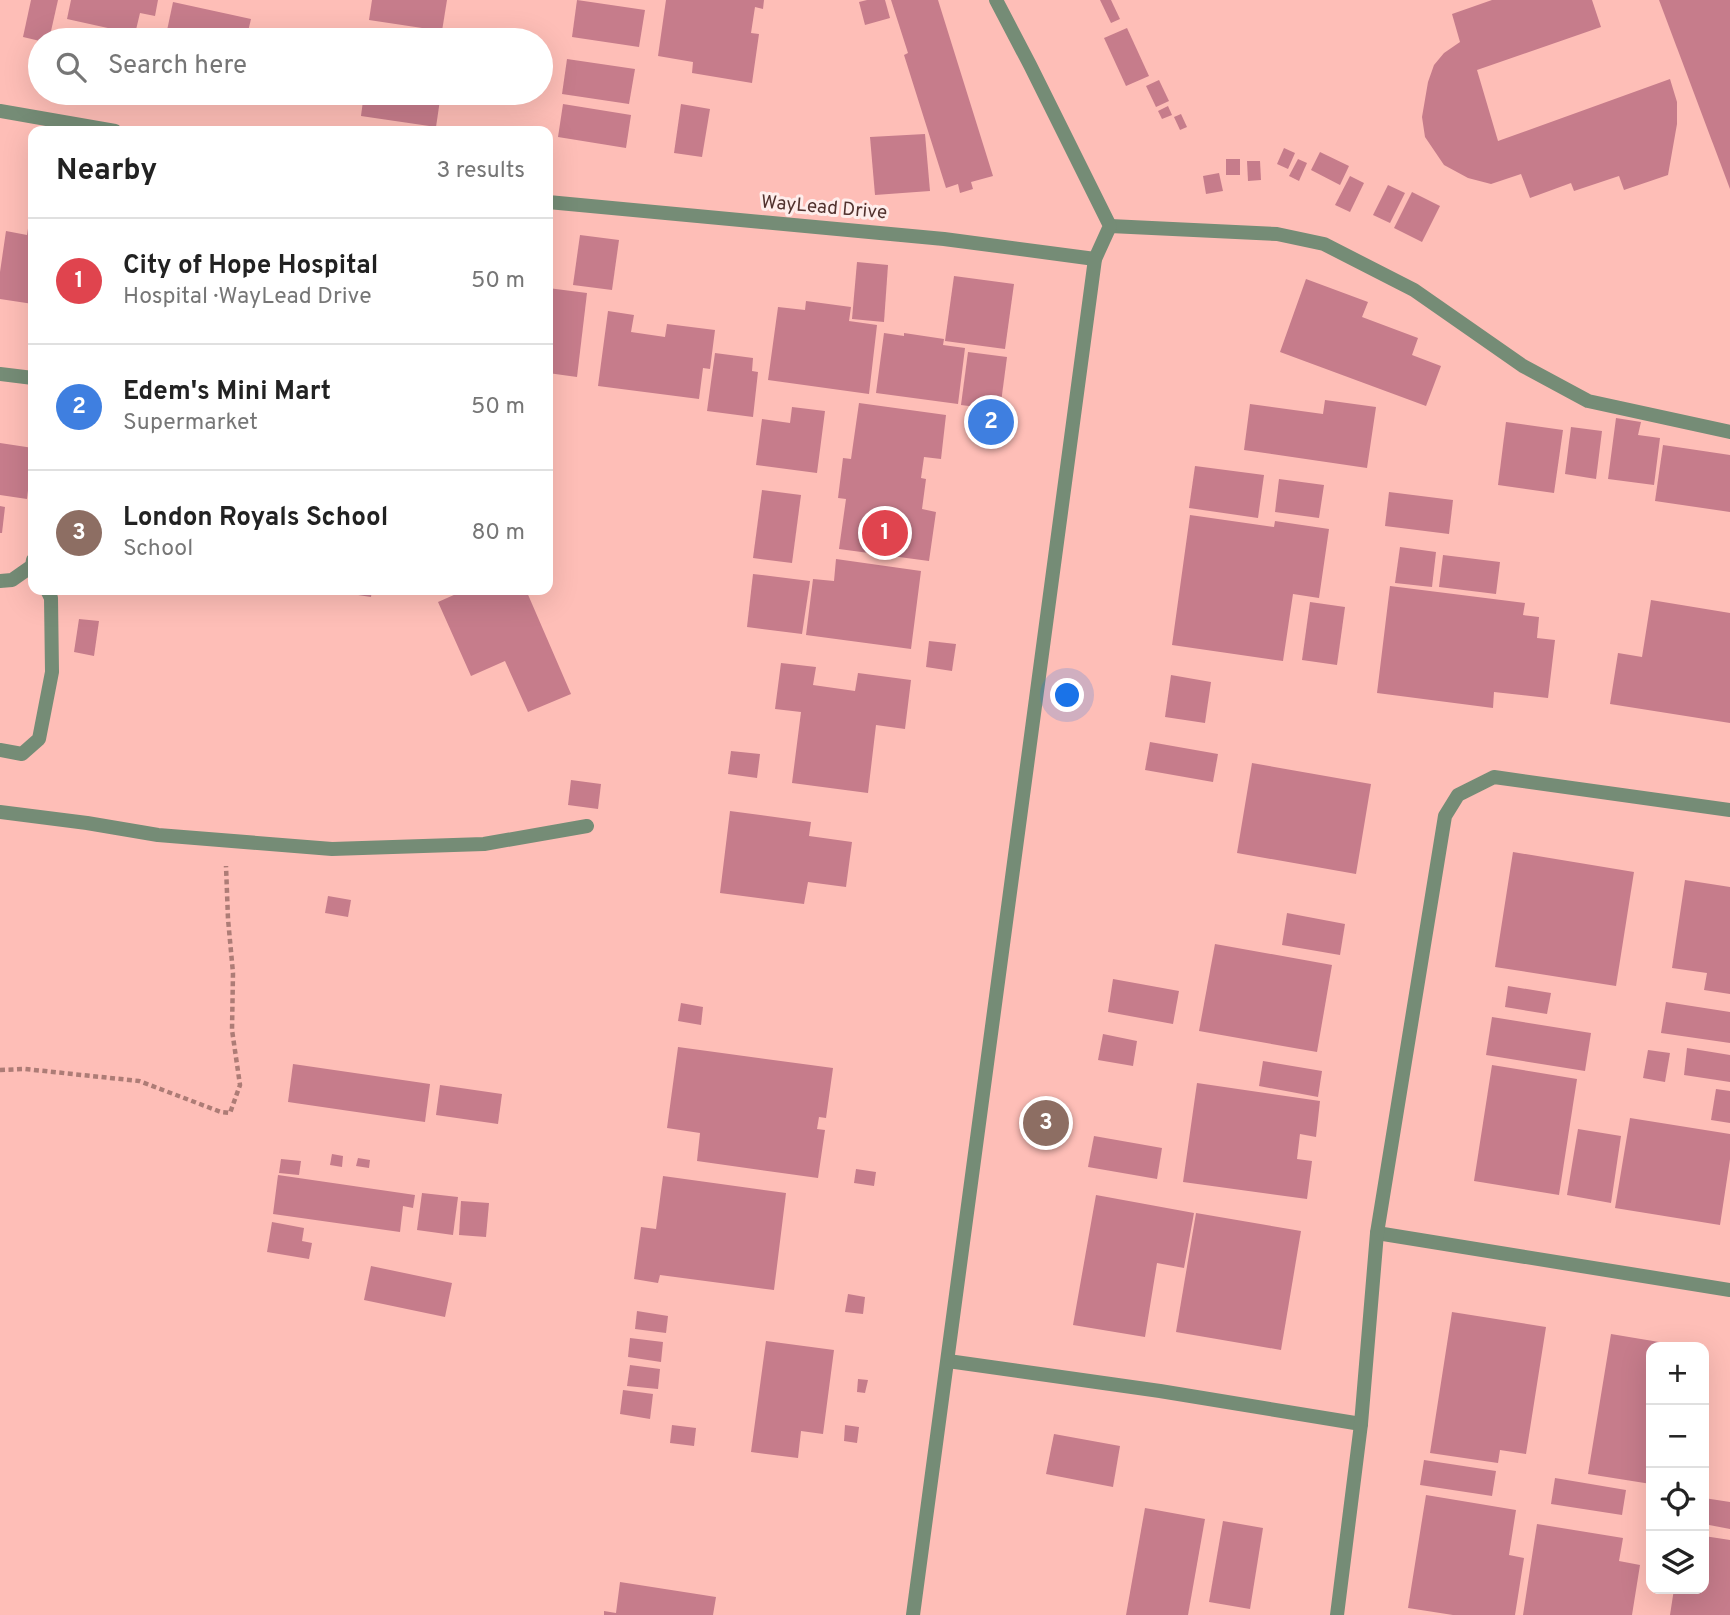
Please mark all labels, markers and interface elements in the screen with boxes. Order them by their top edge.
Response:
search box [28,28,553,105]
icon: search [52,48,90,86]
text: Search here [108,50,247,83]
text: Nearby [56,153,157,190]
text: 3 results [436,157,525,186]
street label: WayLead Drive [760,191,888,225]
text: City of Hope Hospital [123,250,378,283]
text: 1 [74,267,84,296]
text: 50 m [471,267,525,296]
text: Hospital · WayLead Drive [123,283,372,312]
text: Edem's Mini Mart [123,376,331,409]
text: 2 [72,393,86,422]
text: 50 m [471,393,525,422]
pin: 2 [968,396,1014,448]
text: Supermarket [123,409,258,438]
text: London Royals School [123,502,388,535]
pin: 1 [862,507,908,559]
text: 3 [72,519,86,548]
text: 80 m [472,519,525,548]
text: School [123,535,193,564]
your location [1050,678,1084,712]
pin: 3 [1023,1097,1069,1149]
map controls [1646,1342,1709,1594]
button: + [1646,1342,1709,1405]
button: − [1646,1405,1709,1468]
button: locate [1646,1468,1709,1531]
button: layers [1646,1531,1709,1594]

